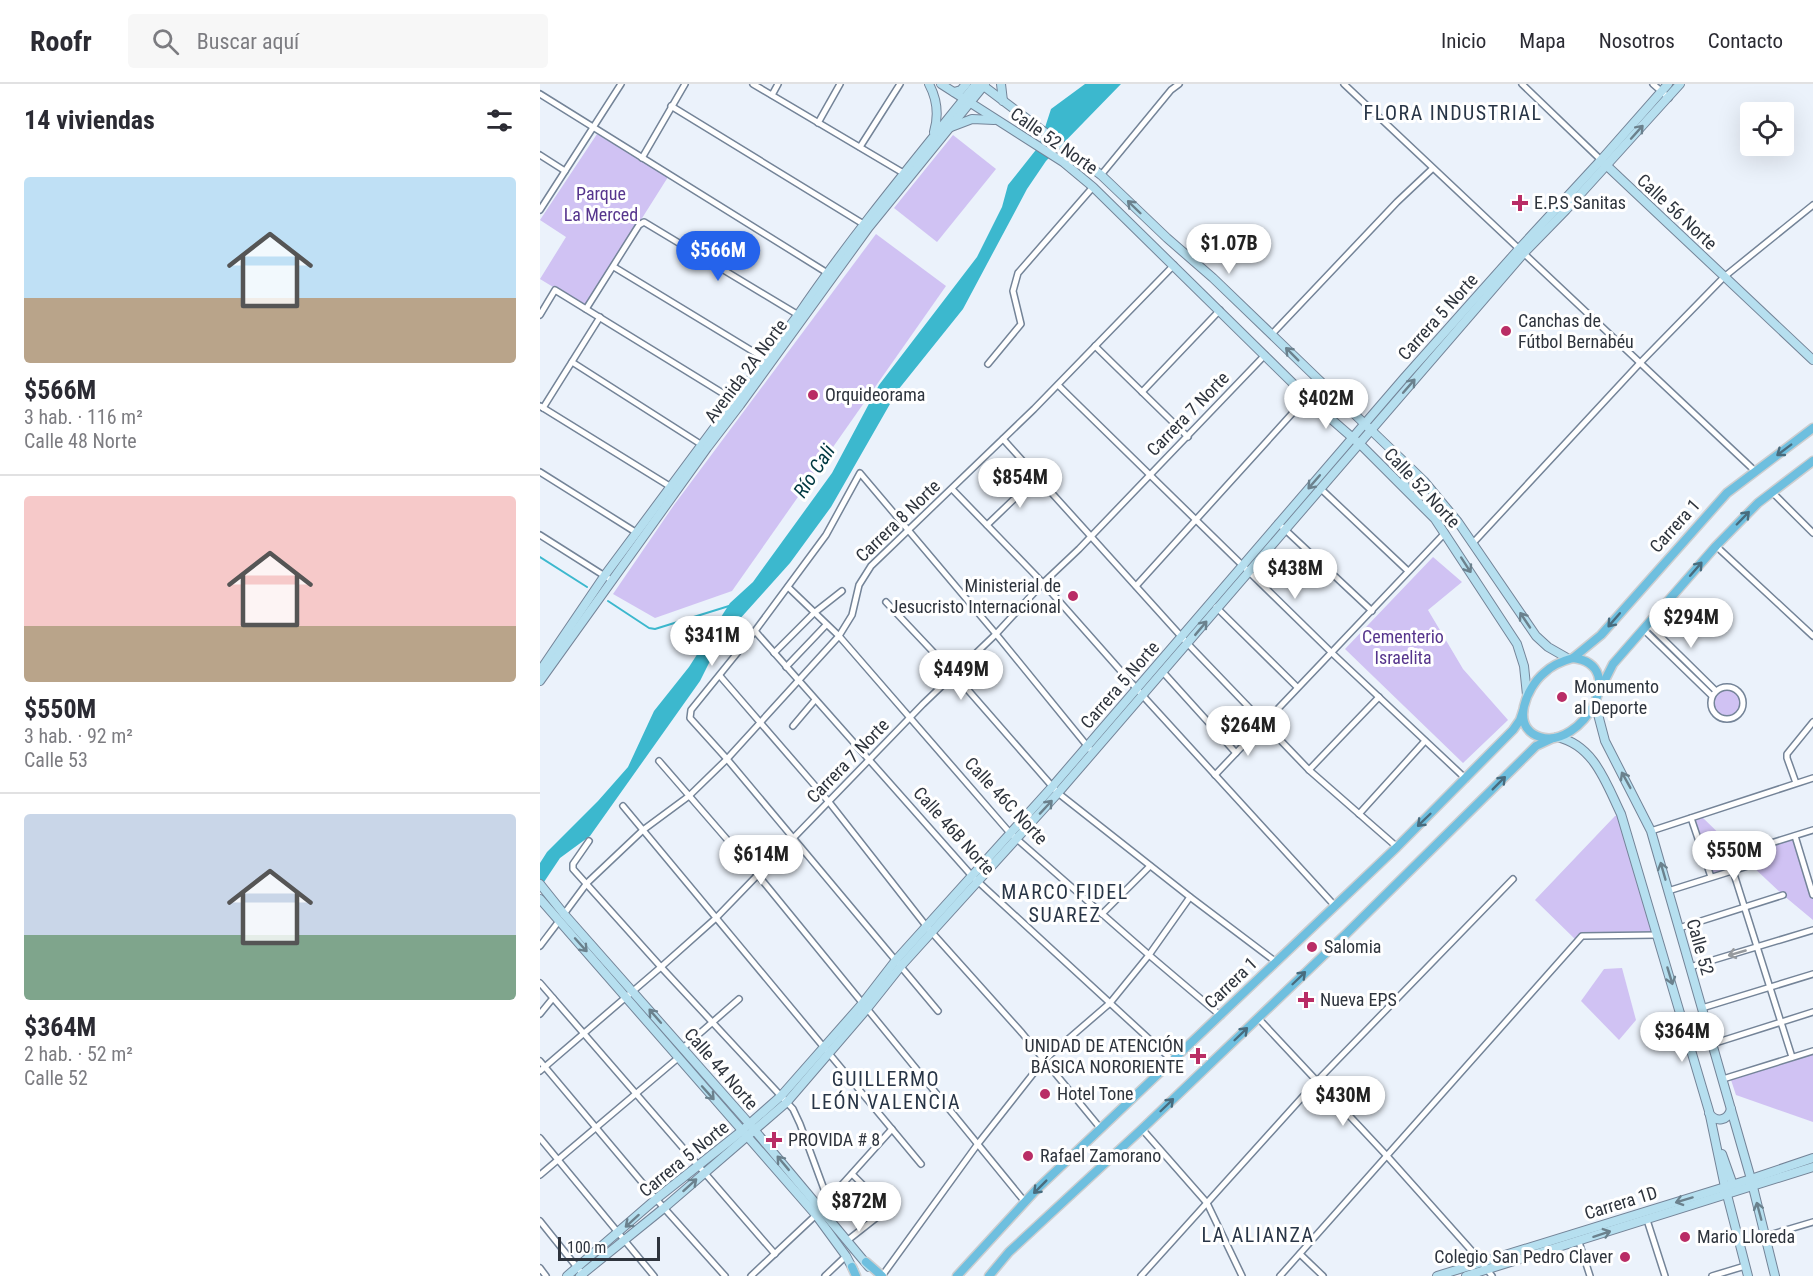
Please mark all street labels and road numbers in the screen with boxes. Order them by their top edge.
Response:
street label: Calle 52 Norte [1007,103,1102,178]
street label: Calle 56 Norte [1633,169,1722,254]
street label: Carrera 5 Norte [1393,269,1482,364]
street label: Avenida 2A Norte [700,315,791,426]
street label: Carrera 7 Norte [1142,367,1233,460]
street label: Calle 52 Norte [1380,443,1465,532]
street label: Carrera 8 Norte [851,475,944,566]
street label: Carrera 1 [1645,495,1704,557]
street label: Carrera 5 Norte [1076,637,1163,733]
street label: Carrera 7 Norte [802,714,893,807]
street label: Calle 46C Norte [961,753,1052,849]
street label: Calle 46B Norte [909,782,999,879]
street label: Calle 52 [1682,916,1719,977]
street label: Carrera 1 [1200,953,1261,1013]
street label: Calle 44 Norte [680,1024,763,1114]
street label: Carrera 5 Norte [635,1116,733,1201]
street label: Carrera 1D [1582,1181,1660,1224]

